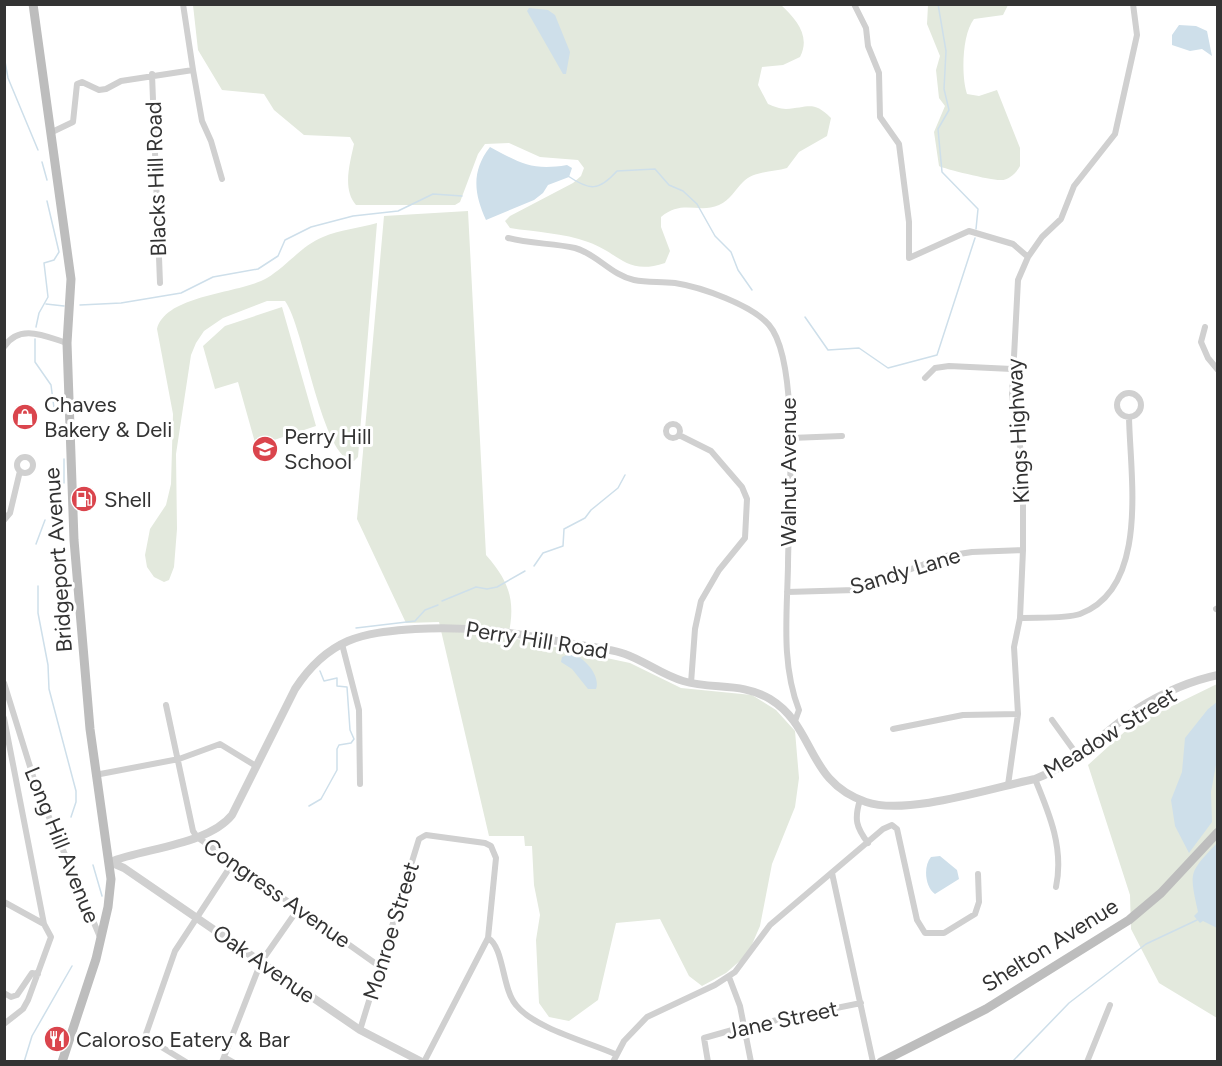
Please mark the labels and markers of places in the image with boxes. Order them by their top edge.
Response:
place label: Chaves Bakery & Deli [44,391,172,443]
shop icon: Chaves Bakery & Deli [10,402,40,432]
place label: Perry Hill School [284,423,372,475]
school or university icon: Perry Hill School [250,434,280,464]
fuel station icon: Shell [69,484,99,514]
place label: Shell [104,486,151,513]
restaurant icon: Caloroso Eatery & Bar [42,1024,72,1054]
place label: Caloroso Eatery & Bar [76,1026,291,1053]

